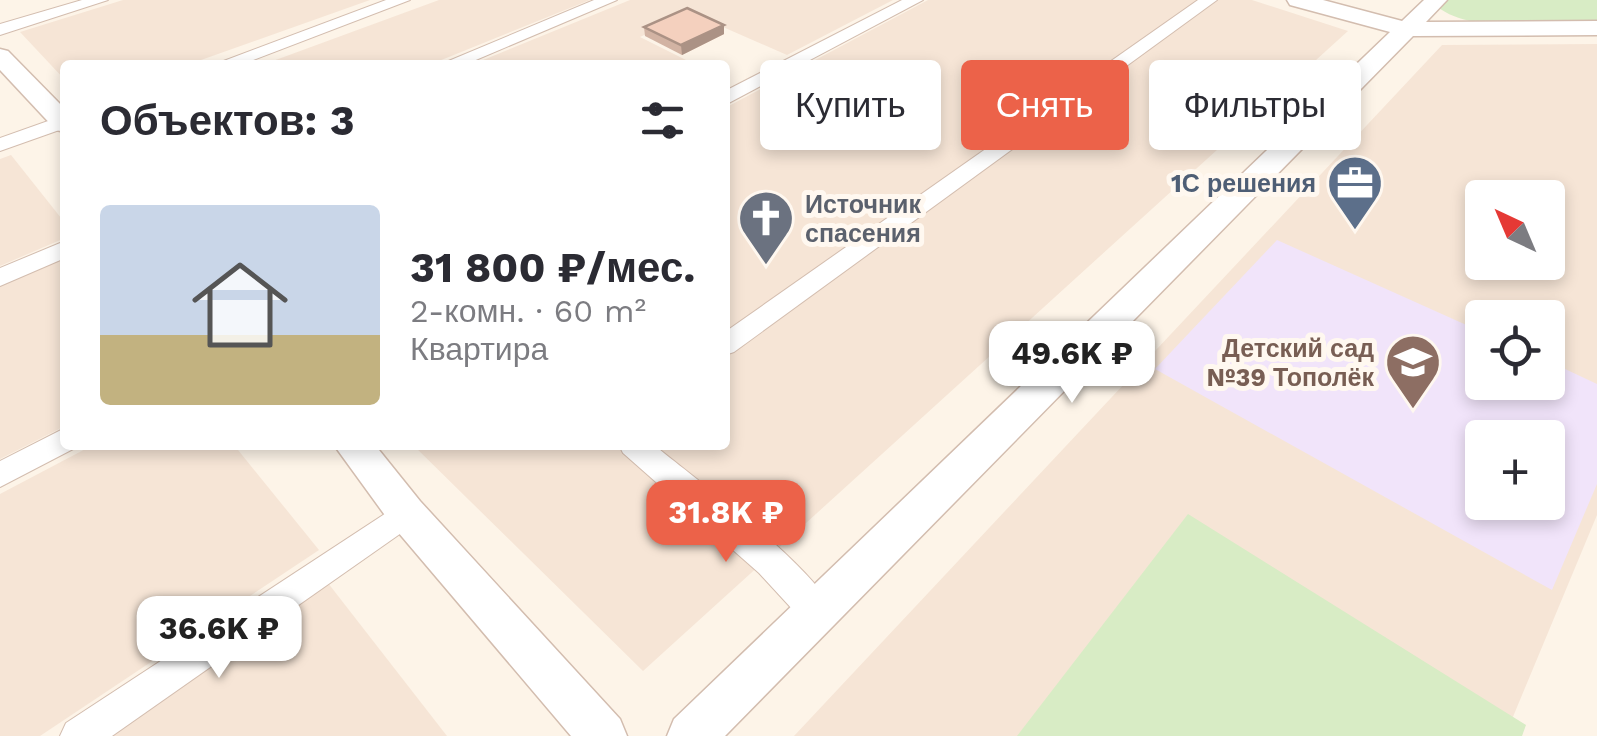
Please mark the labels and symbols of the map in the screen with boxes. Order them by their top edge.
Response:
office icon: 1С решения [1325,153,1385,232]
place label: 1С решения [1171,169,1316,198]
north arrow [1465,180,1565,280]
church icon: Источник спасения [736,188,796,267]
place label: Источник спасения [805,190,921,248]
pin: 49.6K ₽ [980,321,1164,406]
school or university icon: Детский сад №39 Тополёк [1383,332,1443,411]
place label: Детский сад №39 Тополёк [1207,334,1374,392]
pin: 31.8K ₽ [634,480,818,565]
pin: 36.6K ₽ [127,596,311,681]

